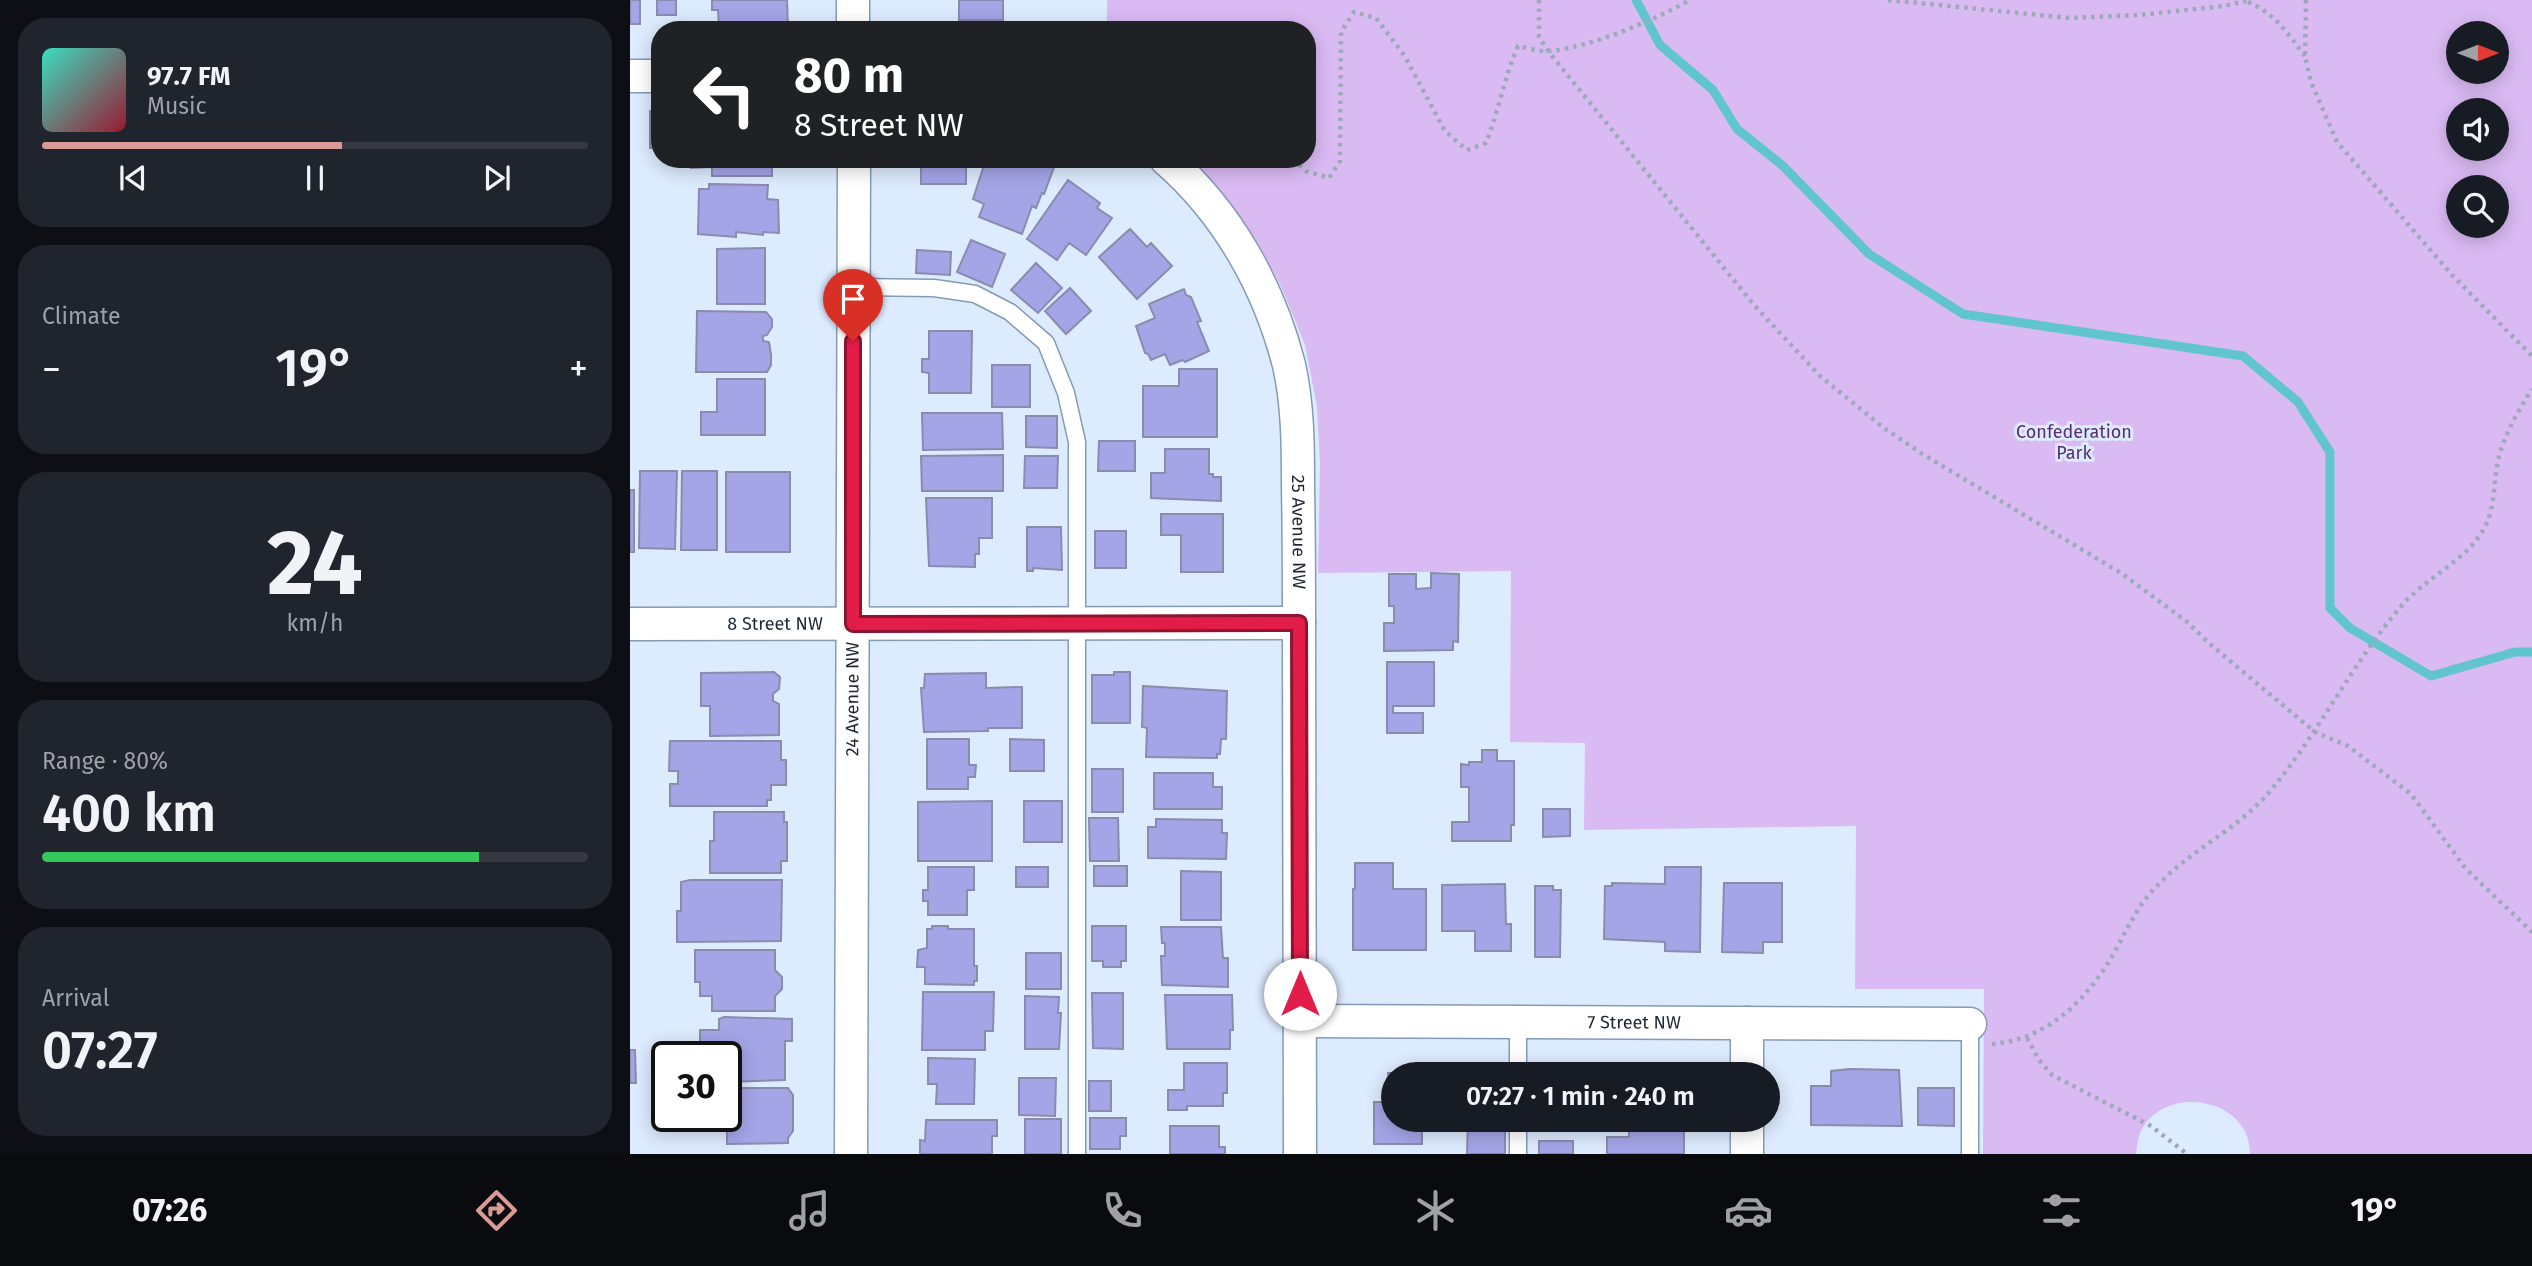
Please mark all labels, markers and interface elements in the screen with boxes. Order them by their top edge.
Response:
north arrow [2446,21,2510,84]
map controls [2446,21,2509,238]
text: 80 m [794,46,904,105]
icon: left [679,49,770,140]
text: 97.7 FM [147,61,230,92]
text: Music [147,92,207,120]
button: sound [2446,98,2509,161]
text: 8 Street NW [794,106,964,144]
icon: previous [114,159,152,197]
icon: pause [296,159,334,197]
icon: next [478,159,516,197]
button: search [2446,175,2509,238]
pin [823,269,883,341]
icon: arrive [834,280,872,318]
text: Climate [42,302,121,330]
text: 19° [275,337,355,400]
text: − [42,346,61,392]
text: + [569,346,588,392]
park label: Confederation Park [2016,421,2132,464]
street label: 25 Avenue NW [1287,475,1310,589]
text: 24 [267,509,363,618]
text: km/h [287,609,343,637]
street label: 8 Street NW [727,613,823,635]
street label: 24 Avenue NW [841,642,864,756]
text: Range · 80% [42,747,168,775]
text: 400 km [42,782,216,845]
position arrow [1263,957,1337,1031]
text: Arrival [42,984,109,1012]
street label: 7 Street NW [1587,1011,1681,1034]
text: 07:27 [42,1019,158,1082]
speed limit sign: 30 [651,1041,742,1132]
text: 07:27 · 1 min · 240 m [1466,1081,1695,1112]
icon: directions [472,1186,521,1235]
icon: music [785,1186,834,1235]
icon: phone [1098,1186,1147,1235]
icon: climate [1411,1186,1460,1235]
icon: car [1724,1186,1773,1235]
icon: filters [2037,1186,2086,1235]
text: 07:26 [132,1191,207,1229]
text: 19° [2350,1191,2400,1229]

